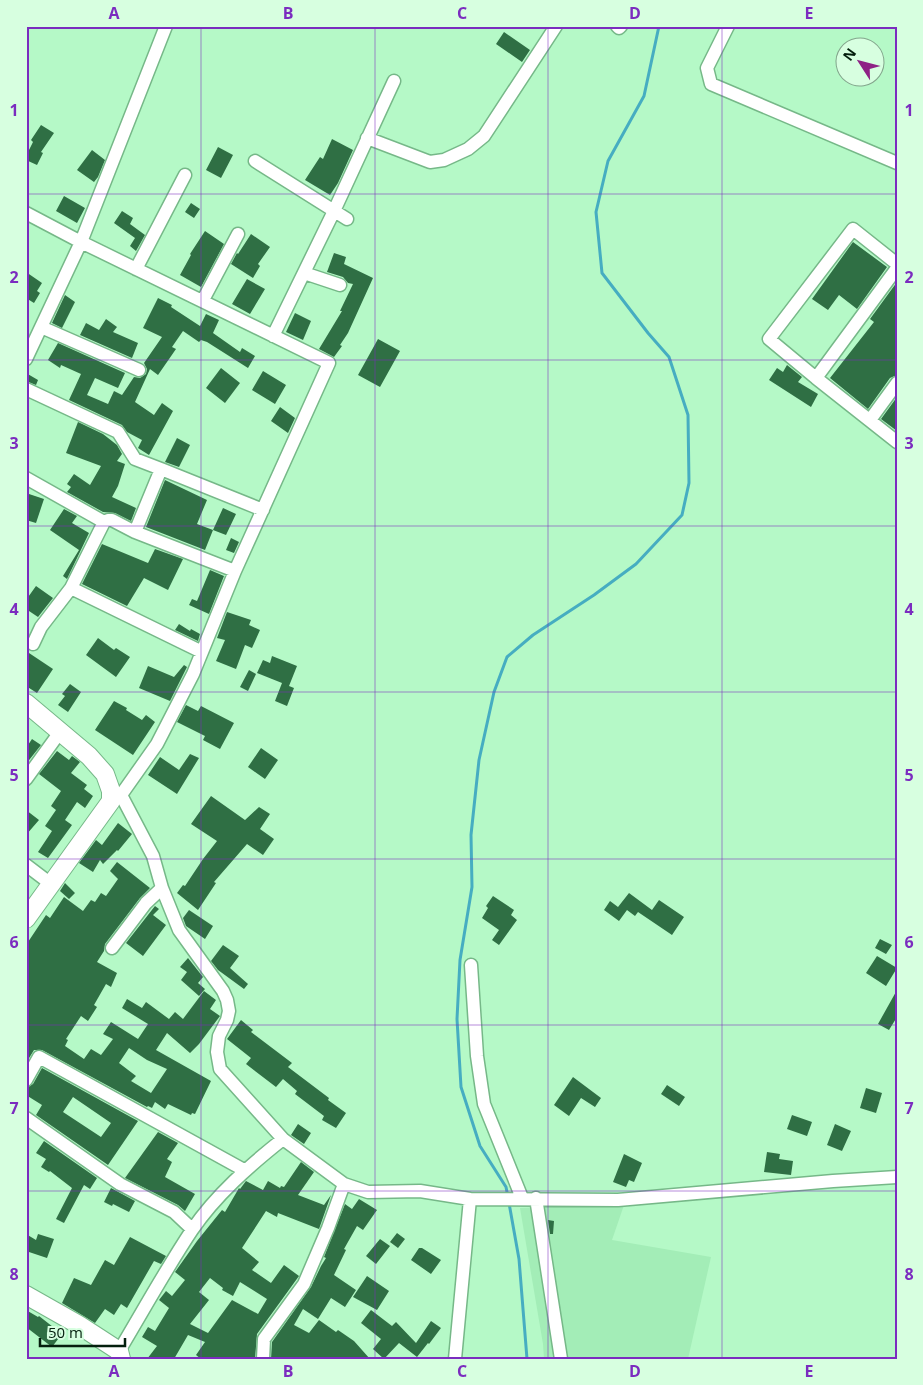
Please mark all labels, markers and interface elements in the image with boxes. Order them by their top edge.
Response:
text: A [108,2,120,24]
text: B [283,2,293,24]
text: C [457,2,467,24]
text: D [629,2,641,24]
text: E [805,2,814,24]
north arrow [836,38,886,88]
text: N [838,44,860,64]
text: 1 [9,99,19,121]
text: 1 [904,99,914,121]
text: 2 [9,266,19,288]
text: 2 [904,266,914,288]
text: 3 [9,432,19,454]
text: 3 [904,432,914,454]
text: 4 [9,598,19,620]
text: 4 [904,598,914,620]
text: 5 [9,764,19,786]
text: 5 [904,764,914,786]
text: 6 [9,931,19,953]
text: 6 [904,931,914,953]
text: 7 [9,1097,19,1119]
text: 7 [904,1097,914,1119]
text: 8 [9,1263,19,1285]
text: 8 [904,1263,914,1285]
scale bar [40,1315,125,1347]
text: 50 m [48,1322,83,1342]
text: A [108,1360,120,1382]
text: B [283,1360,293,1382]
text: C [457,1360,467,1382]
text: D [629,1360,641,1382]
text: E [805,1360,814,1382]

